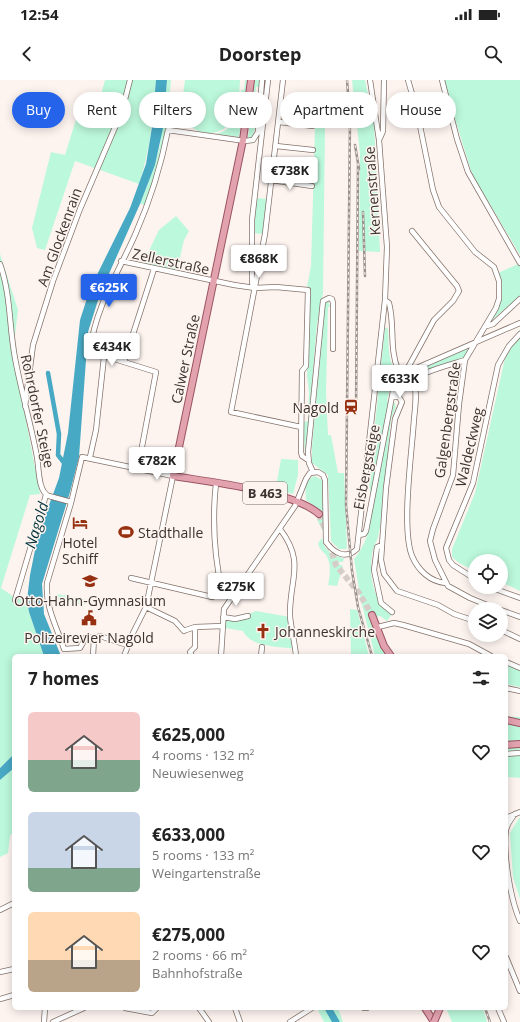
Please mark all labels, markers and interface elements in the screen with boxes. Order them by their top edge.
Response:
text: 12:54 [20,4,59,24]
text: Doorstep [219,42,301,66]
icon: back [16,43,38,65]
icon: search [482,43,504,65]
chip: Buy [12,92,65,128]
chip: Rent [73,92,131,128]
chip: Filters [139,92,206,128]
chip: New [214,92,272,128]
chip: Apartment [280,92,378,128]
chip: House [386,92,456,128]
street label: Kernenstraße [359,146,385,236]
pin: €738K [262,157,318,191]
text: €738K [271,161,309,179]
street label: Am Glockenrain [32,185,86,289]
street label: Zellerstraße [131,244,211,278]
pin: €868K [231,245,287,279]
text: €868K [240,249,278,267]
pin: €625K [81,274,137,308]
text: €625K [90,278,128,296]
street label: Calwer Straße [166,312,204,405]
pin: €434K [84,333,140,367]
text: €434K [93,337,131,355]
street label: Rohrdorfer Steige [17,353,59,470]
street label: Galgenbergstraße [429,361,465,479]
pin: €633K [372,365,428,399]
text: €633K [381,369,419,387]
place label: Nagold [293,398,339,417]
station icon: Nagold [342,398,360,416]
street label: Waldeckweg [451,405,487,489]
street label: Eisbergsteige [348,423,384,511]
pin: €782K [129,447,185,481]
text: €782K [138,451,176,469]
road number: B 463 [243,482,287,504]
water label: Nagold [19,499,53,551]
hotel icon: Hotel Schiff [71,514,89,532]
sports icon: Stadthalle [117,523,135,541]
place label: Stadthalle [138,523,203,542]
place label: Hotel Schiff [62,533,100,568]
map controls [468,554,508,642]
button: locate [468,554,508,594]
school or university icon: Otto-Hahn-Gymnasium [81,572,99,590]
pin: €275K [208,573,264,607]
text: €275K [217,577,255,595]
place label: Otto-Hahn-Gymnasium [14,591,166,610]
button: layers [468,602,508,642]
public building icon: Polizeirevier Nagold [80,609,98,627]
church icon: Johanneskirche [254,622,272,640]
place label: Johanneskirche [273,622,375,641]
place label: Polizeirevier Nagold [24,628,154,647]
text: 7 homes [28,667,99,690]
icon: filters [470,667,492,689]
text: €625,000 [152,723,225,746]
icon: home [60,728,108,776]
icon: heart [470,741,492,763]
text: 4 rooms · 132 m² [152,746,254,764]
text: Neuwiesenweg [152,764,244,782]
text: €633,000 [152,823,225,846]
icon: home [60,828,108,876]
icon: heart [470,841,492,863]
text: 5 rooms · 133 m² [152,846,254,864]
text: Weingartenstraße [152,864,261,882]
text: €275,000 [152,923,225,946]
icon: home [60,928,108,976]
icon: heart [470,941,492,963]
text: 2 rooms · 66 m² [152,946,247,964]
text: Bahnhofstraße [152,964,243,982]

